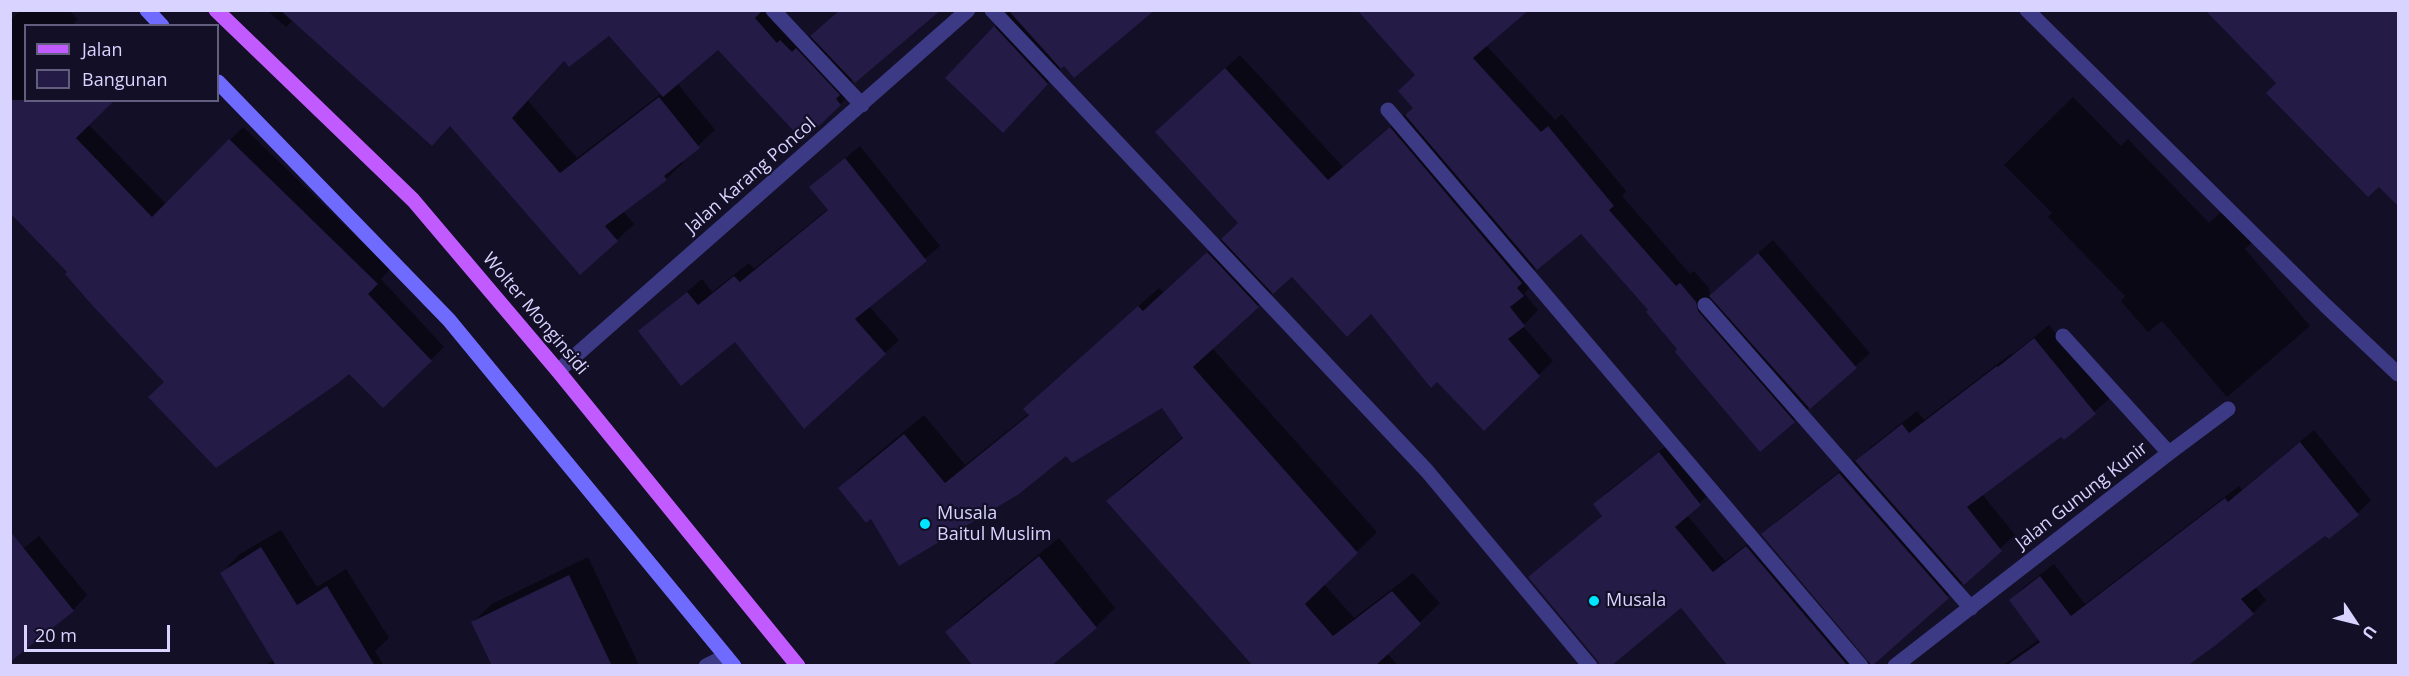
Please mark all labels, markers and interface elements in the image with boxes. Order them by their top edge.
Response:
legend [24,24,219,102]
text: Jalan [82,37,122,61]
text: Bangunan [82,67,168,91]
street label: Jalan Karang Poncol [681,114,821,238]
street label: Wolter Monginsidi [478,249,592,379]
street label: Jalan Gunung Kunir [2012,438,2152,554]
place label: Musala Baitul Muslim [937,503,1051,546]
marker: Musala Baitul Muslim [918,517,932,531]
place label: Musala [1606,590,1666,612]
north arrow [2325,592,2385,652]
marker: Musala [1587,594,1601,608]
scale bar [27,613,172,651]
text: U [2357,621,2382,644]
text: 20 m [35,623,77,647]

